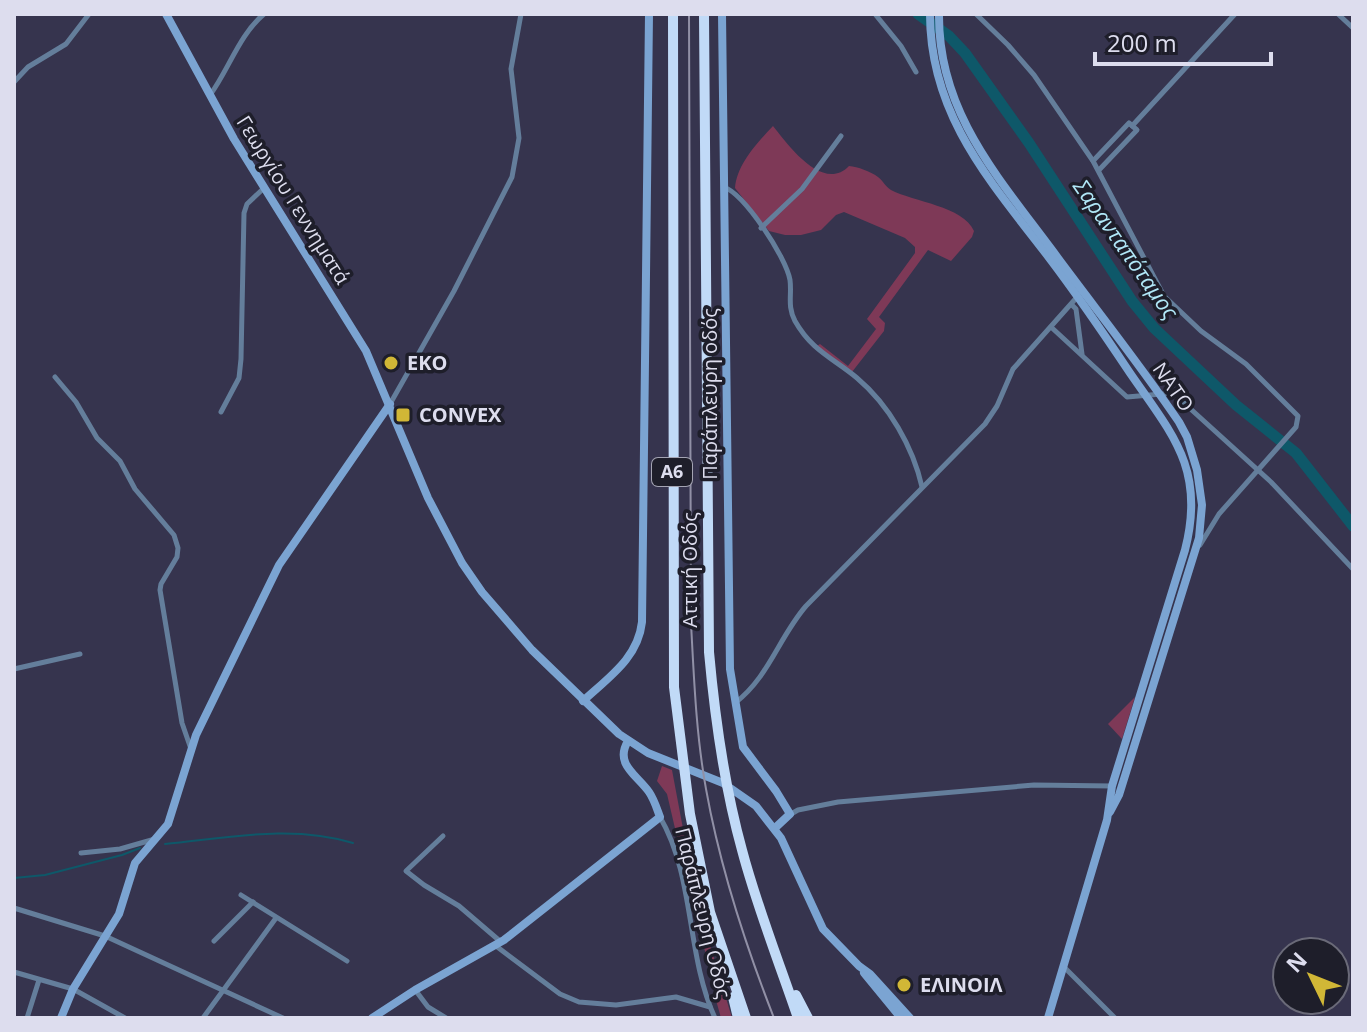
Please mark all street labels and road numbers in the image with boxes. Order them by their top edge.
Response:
street label: Γεωργίου Γεννηματά [231,110,356,289]
street label: Παράπλευρη οδός [696,308,723,480]
street label: ΝΑΤΟ [1147,357,1200,417]
road number: Α6 [652,458,692,486]
street label: Αττική Οδός [676,512,703,628]
street label: Παράπλευρη Οδός [669,825,738,1001]

